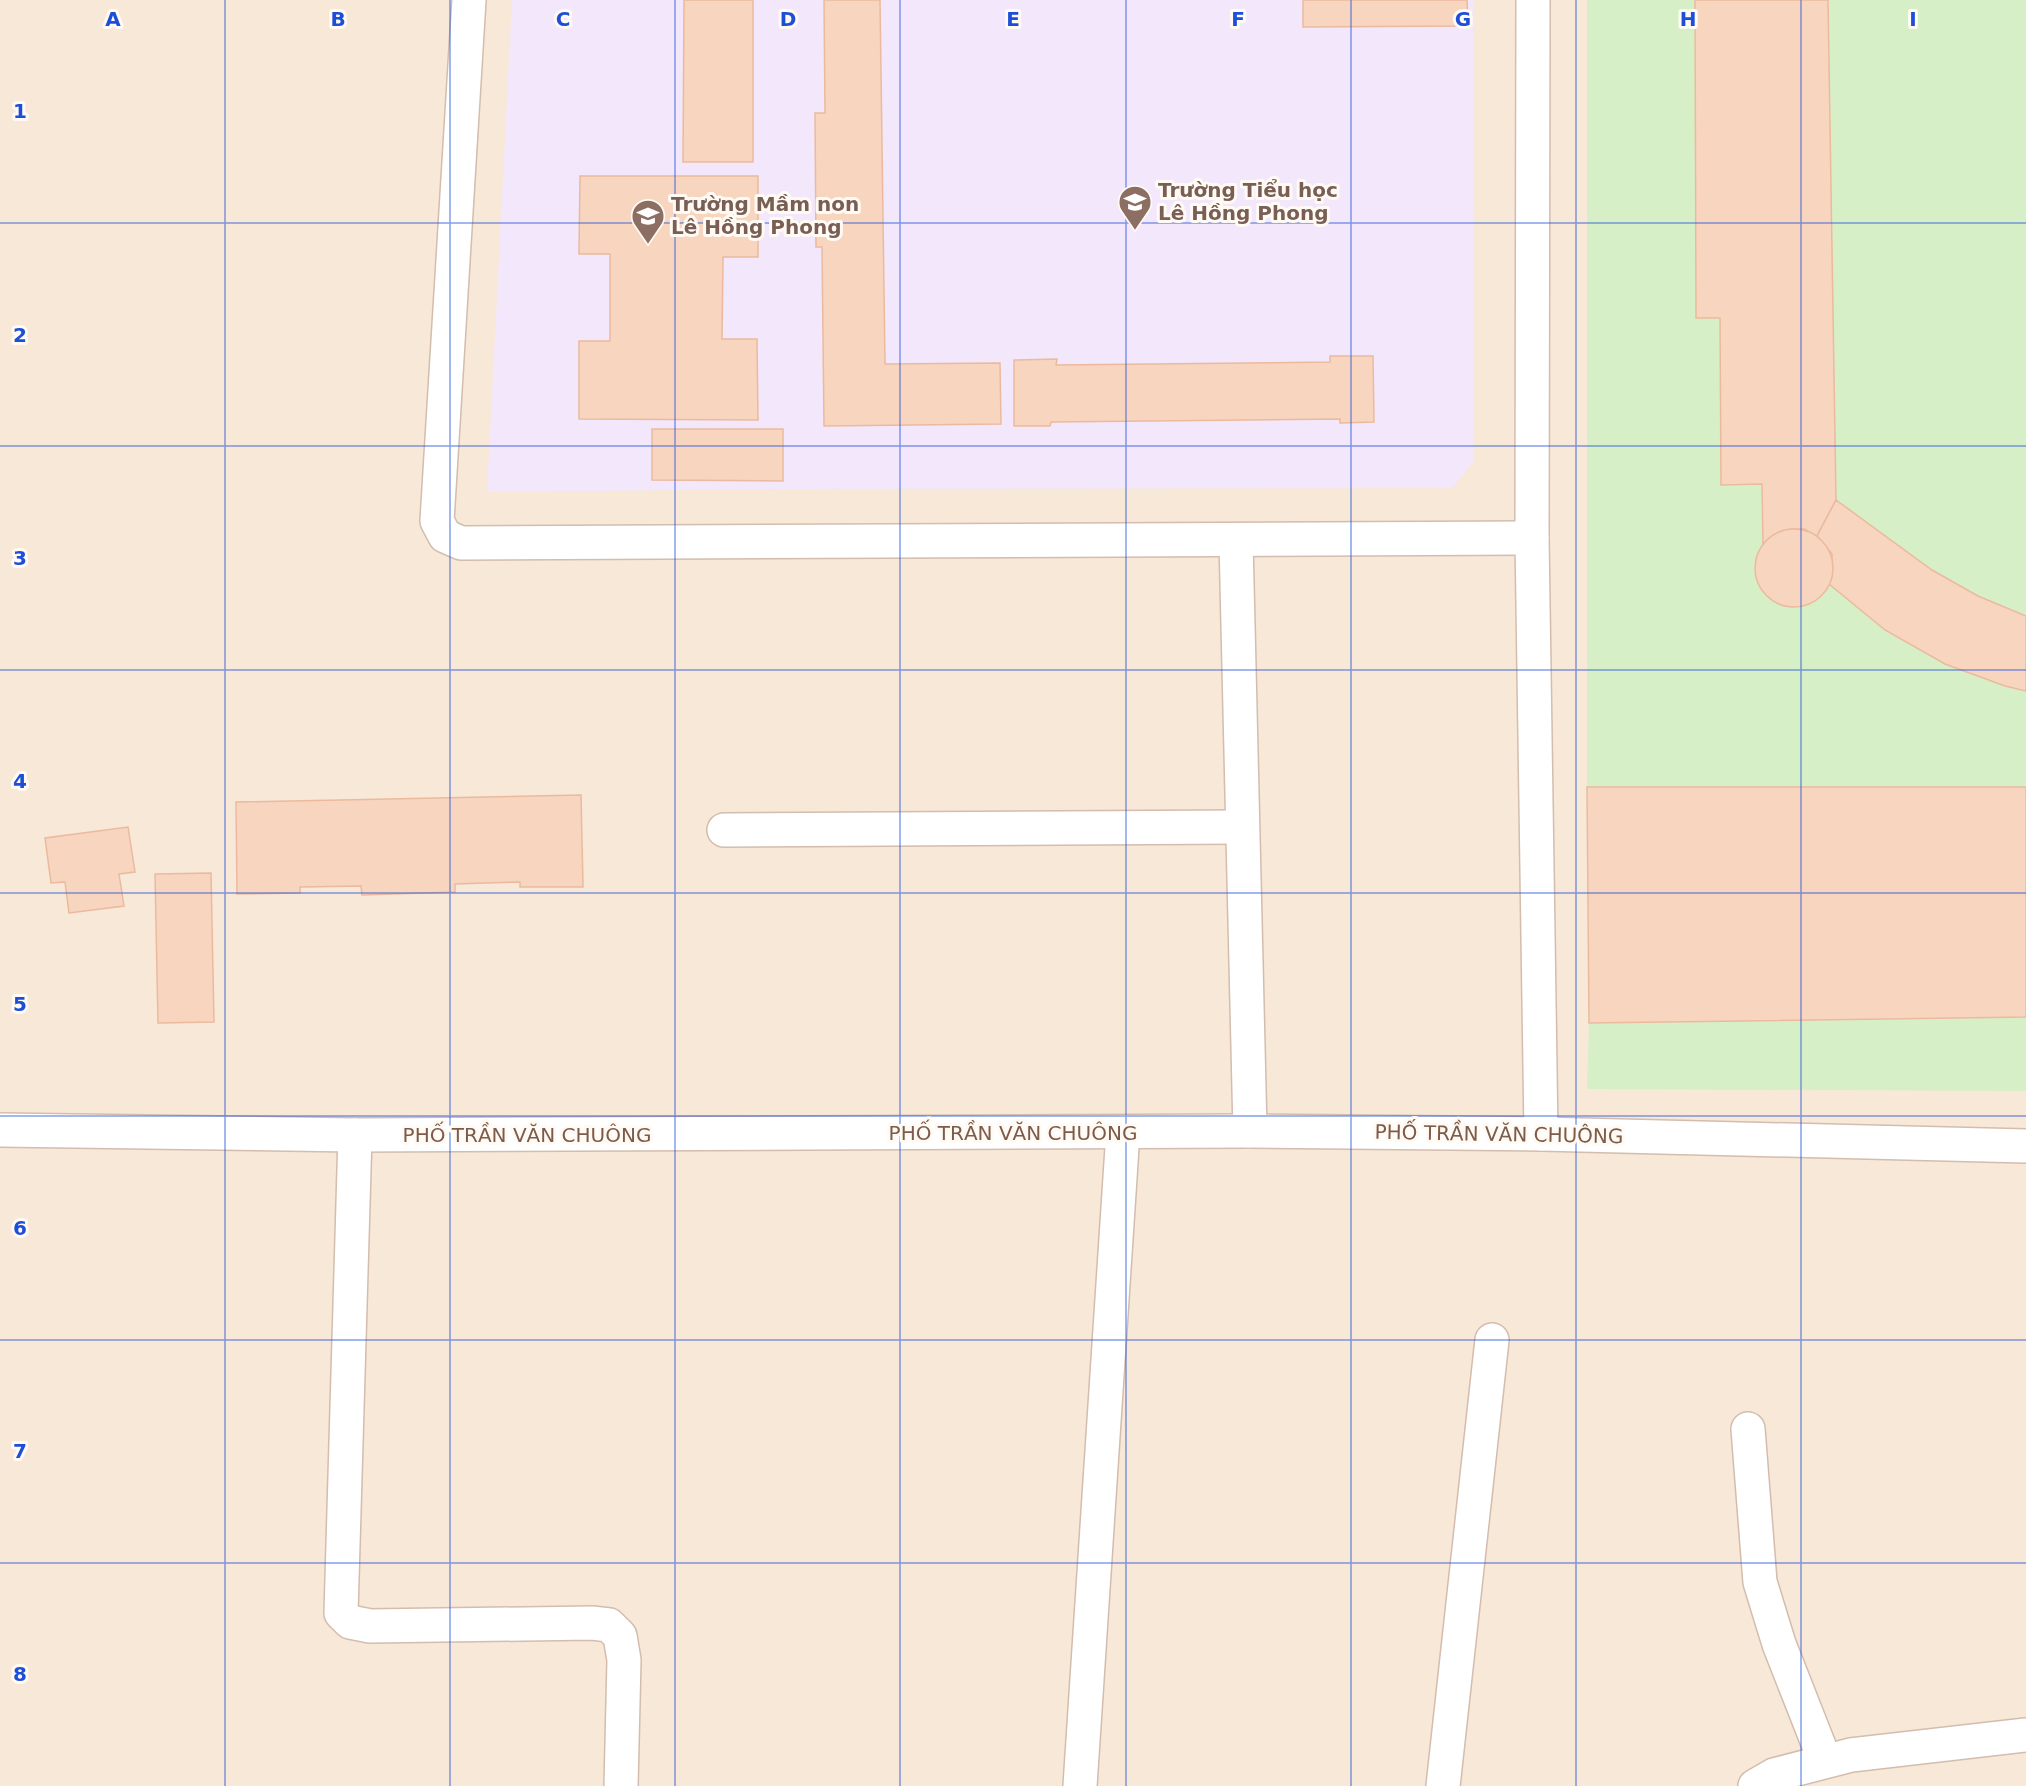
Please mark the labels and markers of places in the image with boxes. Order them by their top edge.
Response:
place label: Trường Tiểu học Lê Hồng Phong [1158,178,1338,225]
school or university icon: Trường Tiểu học Lê Hồng Phong [1117,184,1153,231]
place label: Trường Mầm non Lê Hồng Phong [671,192,859,239]
school or university icon: Trường Mầm non Lê Hồng Phong [630,198,666,245]

